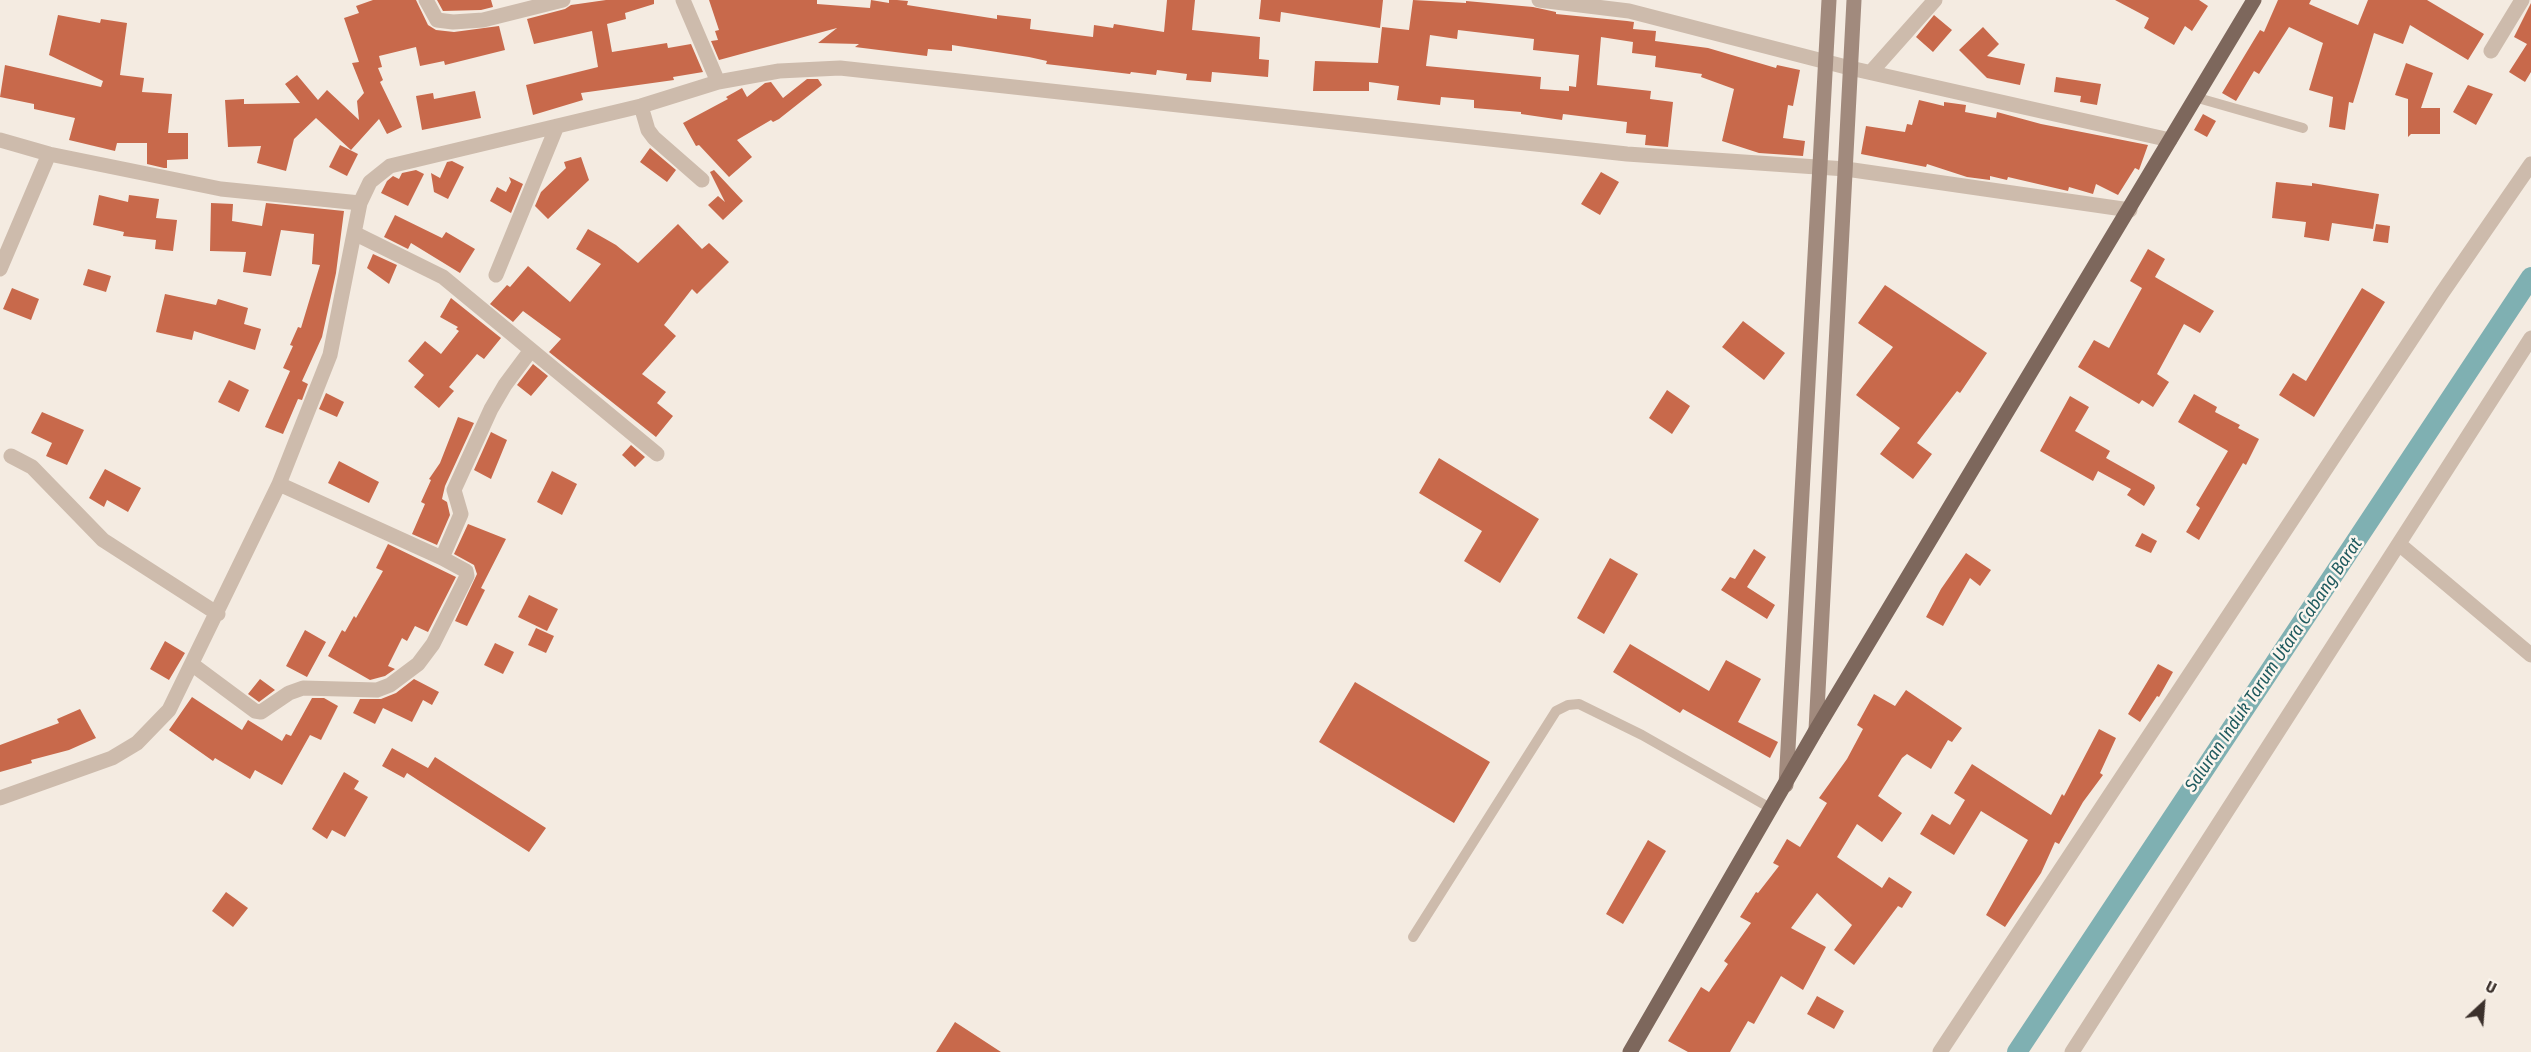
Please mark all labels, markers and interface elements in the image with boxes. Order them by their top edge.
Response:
water label: Saluran Induk Tarum Utara Cabang Barat [2181,534,2367,796]
north arrow [2453,974,2513,1034]
text: U [2483,977,2500,998]

